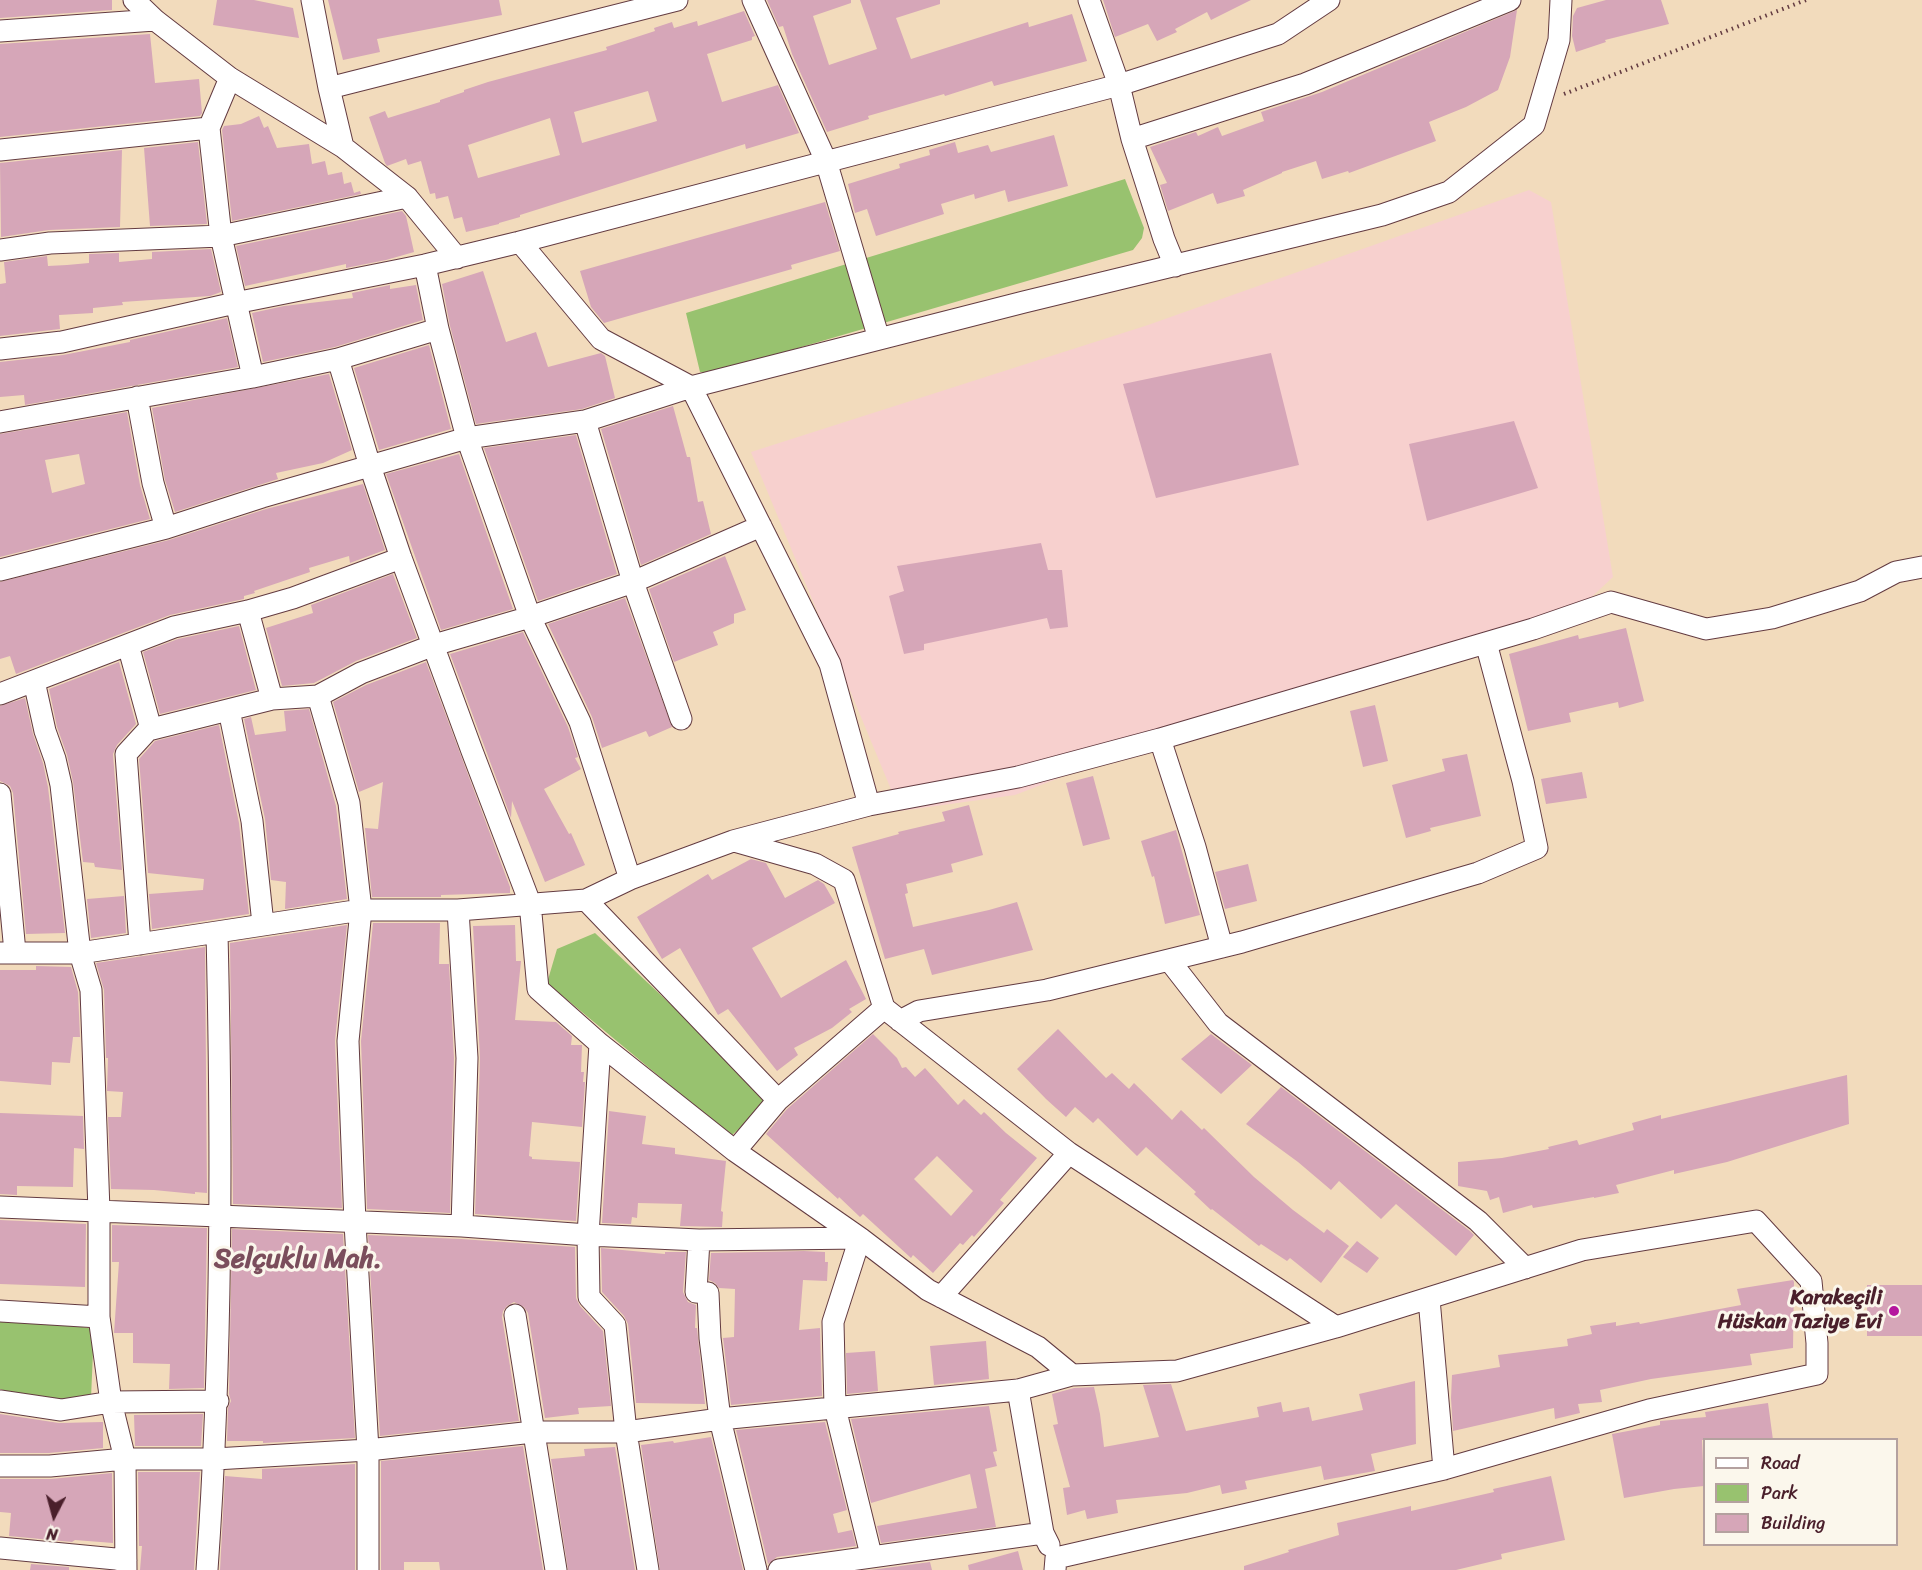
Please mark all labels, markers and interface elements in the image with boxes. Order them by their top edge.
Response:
district label: Selçuklu Mah. [214,1244,382,1276]
place label: Karakeçili Hüskan Taziye Evi [1718,1286,1882,1336]
marker: Karakeçili Hüskan Taziye Evi [1887,1304,1901,1318]
legend [1703,1438,1898,1546]
text: Road [1761,1447,1800,1479]
text: Park [1761,1477,1798,1509]
north arrow [24,1486,84,1546]
text: Building [1761,1507,1825,1539]
text: N [45,1519,59,1549]

